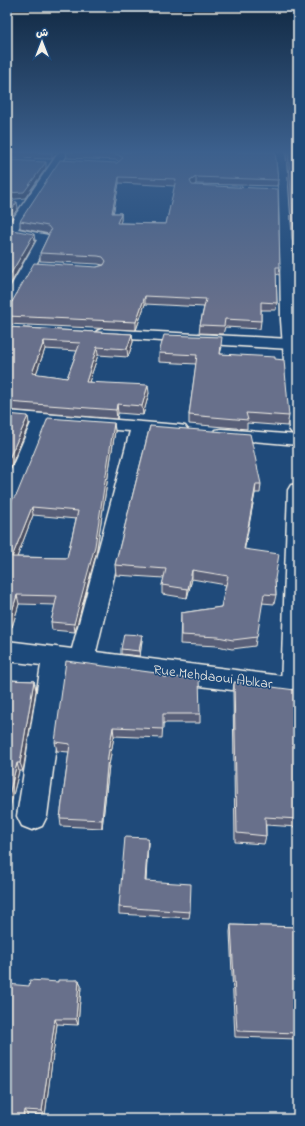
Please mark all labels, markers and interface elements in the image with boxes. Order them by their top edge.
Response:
north arrow [22,22,62,62]
text: ش [36,25,48,41]
street label: Rue Mehdaoui Ablkar [152,660,274,695]

